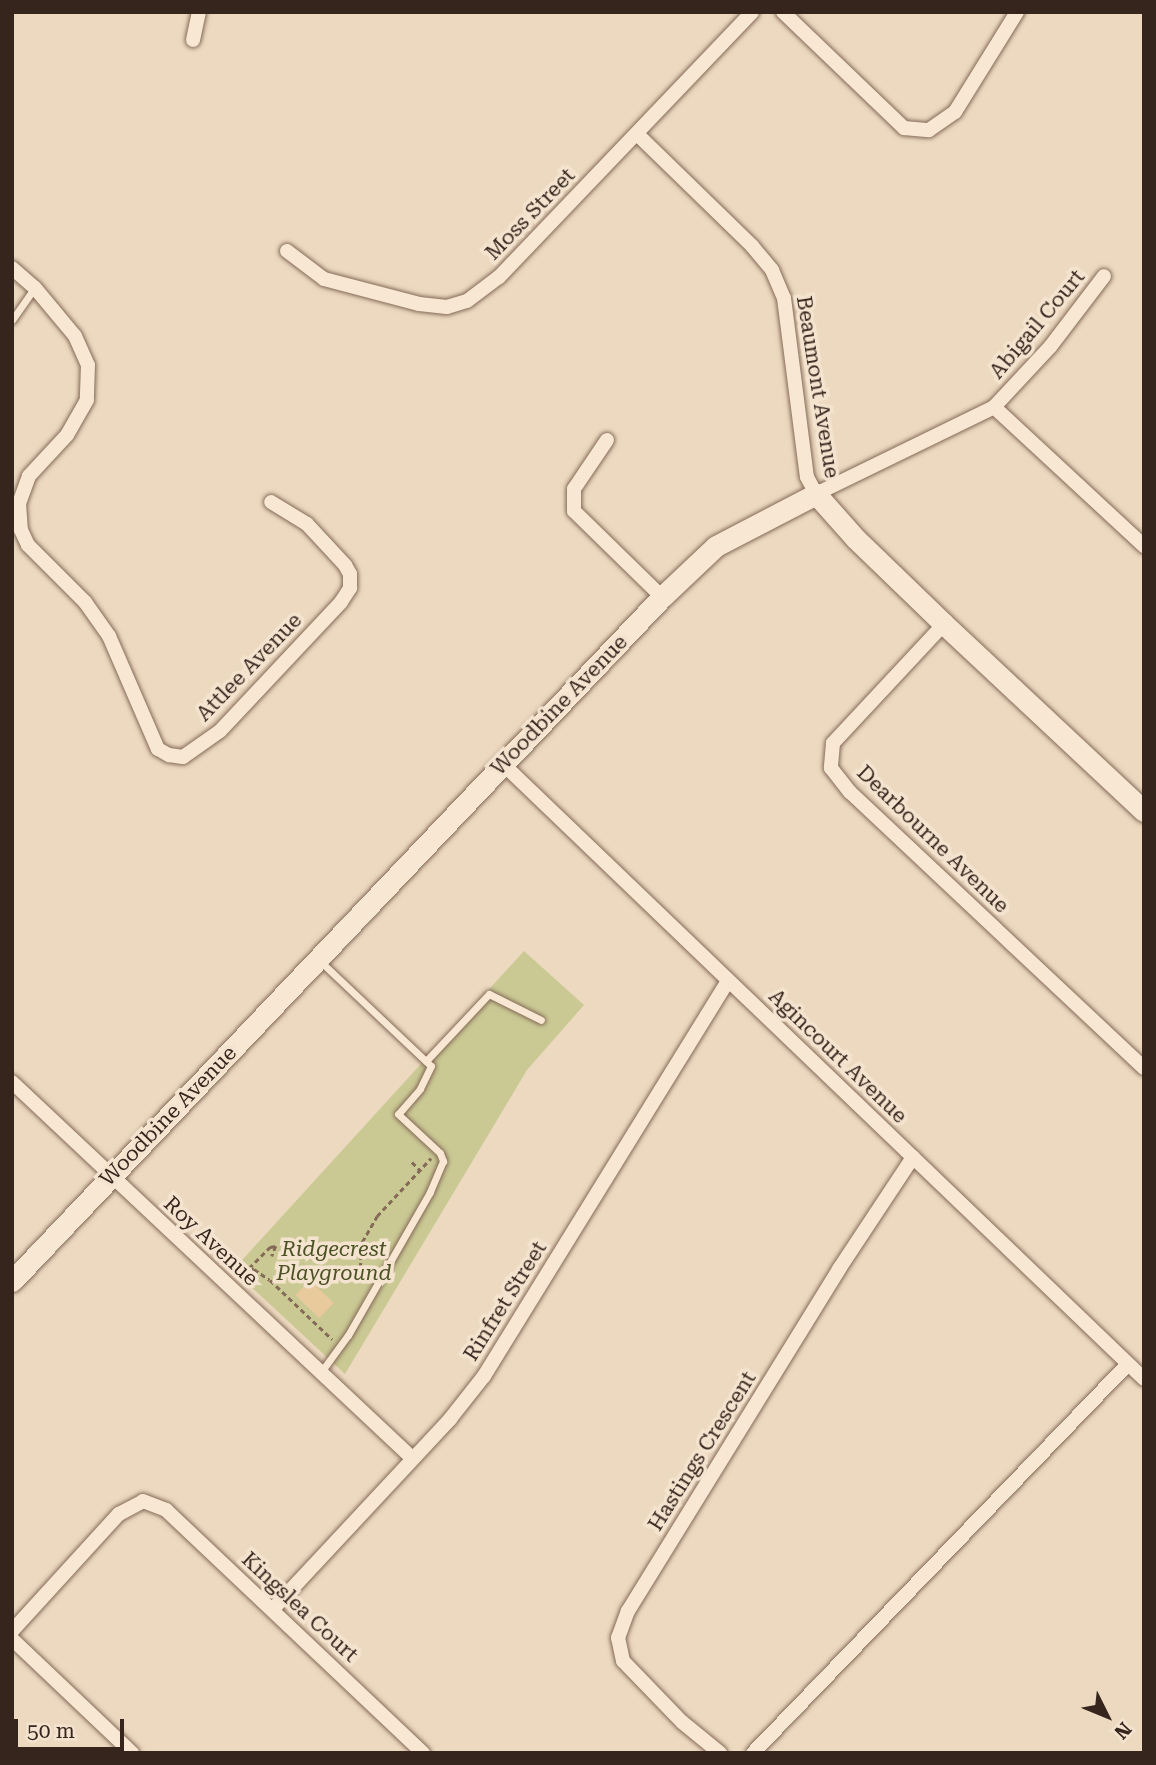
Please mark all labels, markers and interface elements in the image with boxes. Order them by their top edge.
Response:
street label: Moss Street [480,163,580,265]
street label: Abigail Court [984,264,1090,384]
street label: Beaumont Avenue [791,294,845,480]
street label: Attlee Avenue [191,608,307,726]
street label: Woodbine Avenue [485,629,633,781]
street label: Dearbourne Avenue [852,760,1014,918]
street label: Agincourt Avenue [764,984,912,1128]
street label: Woodbine Avenue [94,1040,242,1192]
street label: Roy Avenue [159,1191,263,1291]
park label: Ridgecrest Playground [277,1236,391,1286]
street label: Rinfret Street [458,1237,552,1365]
street label: Hastings Crescent [643,1367,761,1535]
street label: Kingslea Court [237,1547,363,1667]
north arrow [1072,1681,1142,1751]
scale bar [18,1706,128,1750]
text: N [1109,1717,1136,1744]
text: 50 m [27,1719,75,1743]

